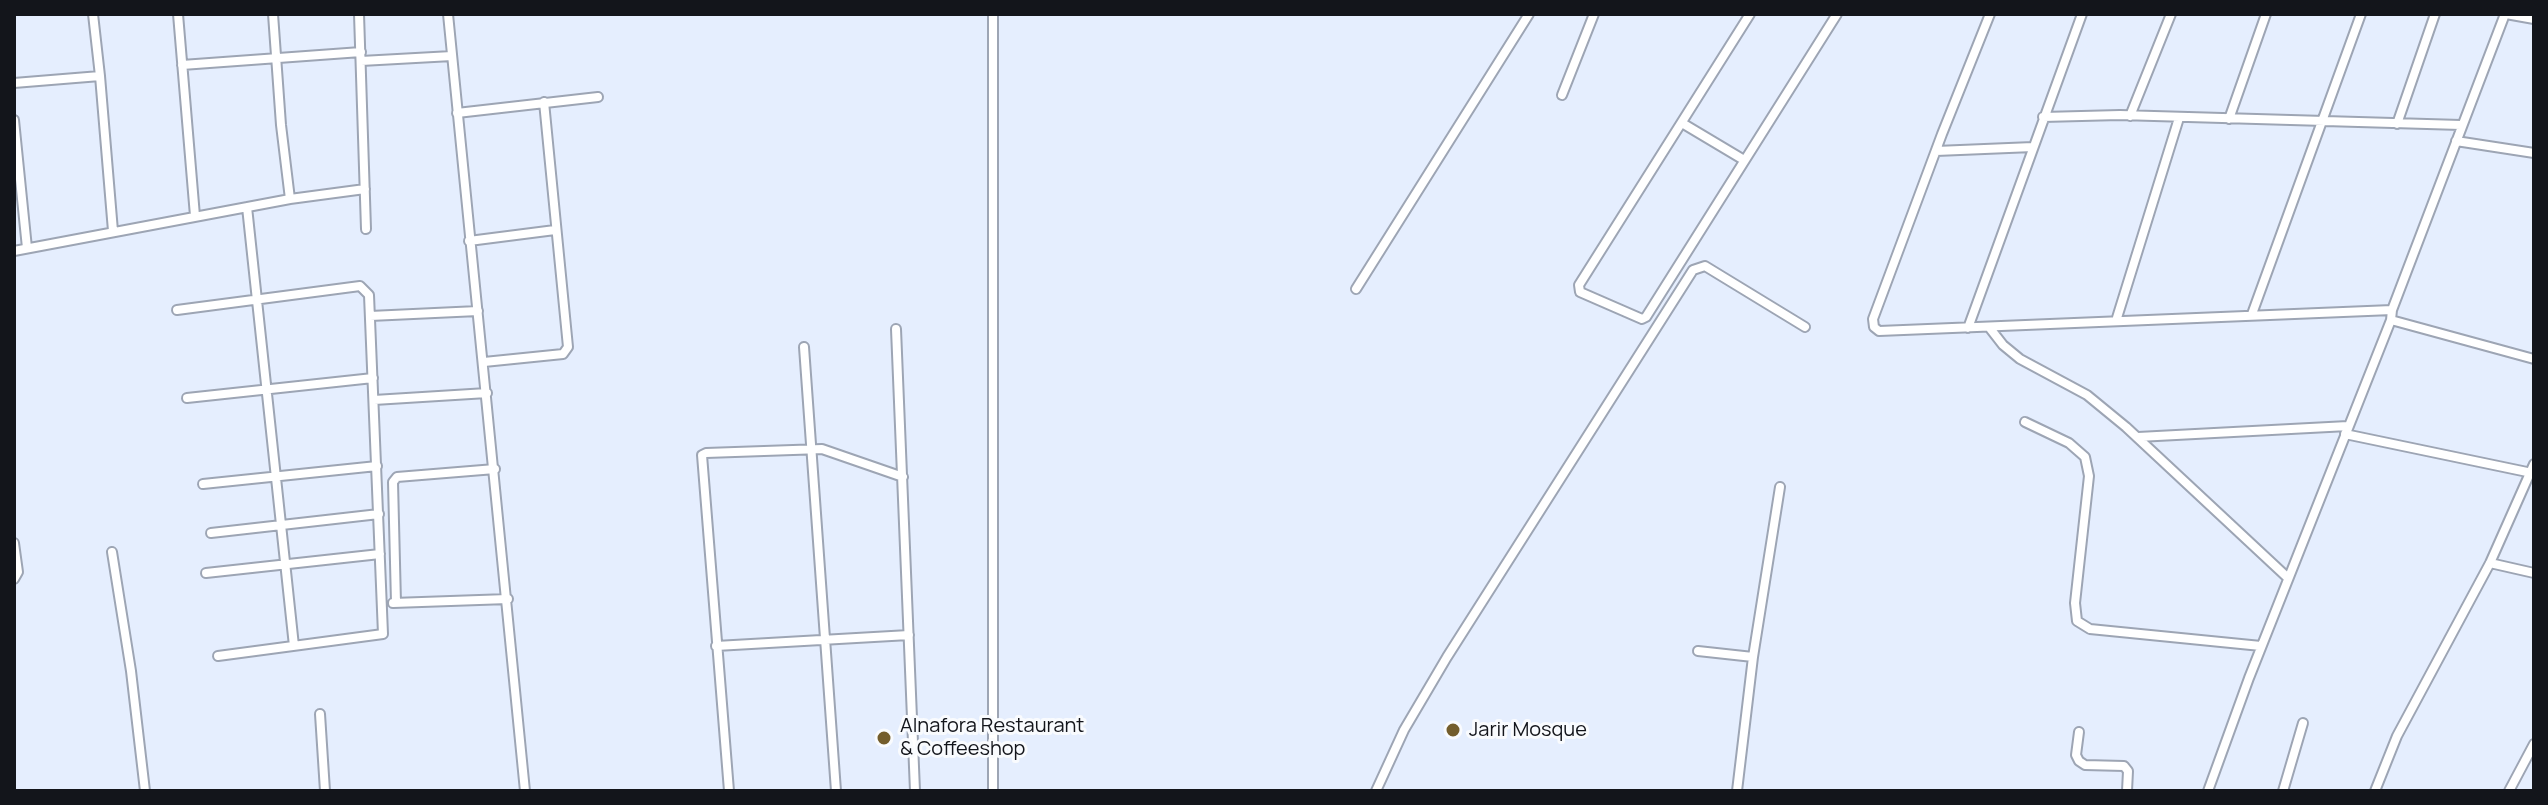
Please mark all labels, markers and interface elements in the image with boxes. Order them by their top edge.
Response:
place label: Alnafora Restaurant & Coffeeshop [900,714,1084,761]
place label: Jarir Mosque [1469,718,1587,742]
marker: Jarir Mosque [1444,721,1462,739]
marker: Alnafora Restaurant & Coffeeshop [875,729,893,747]

